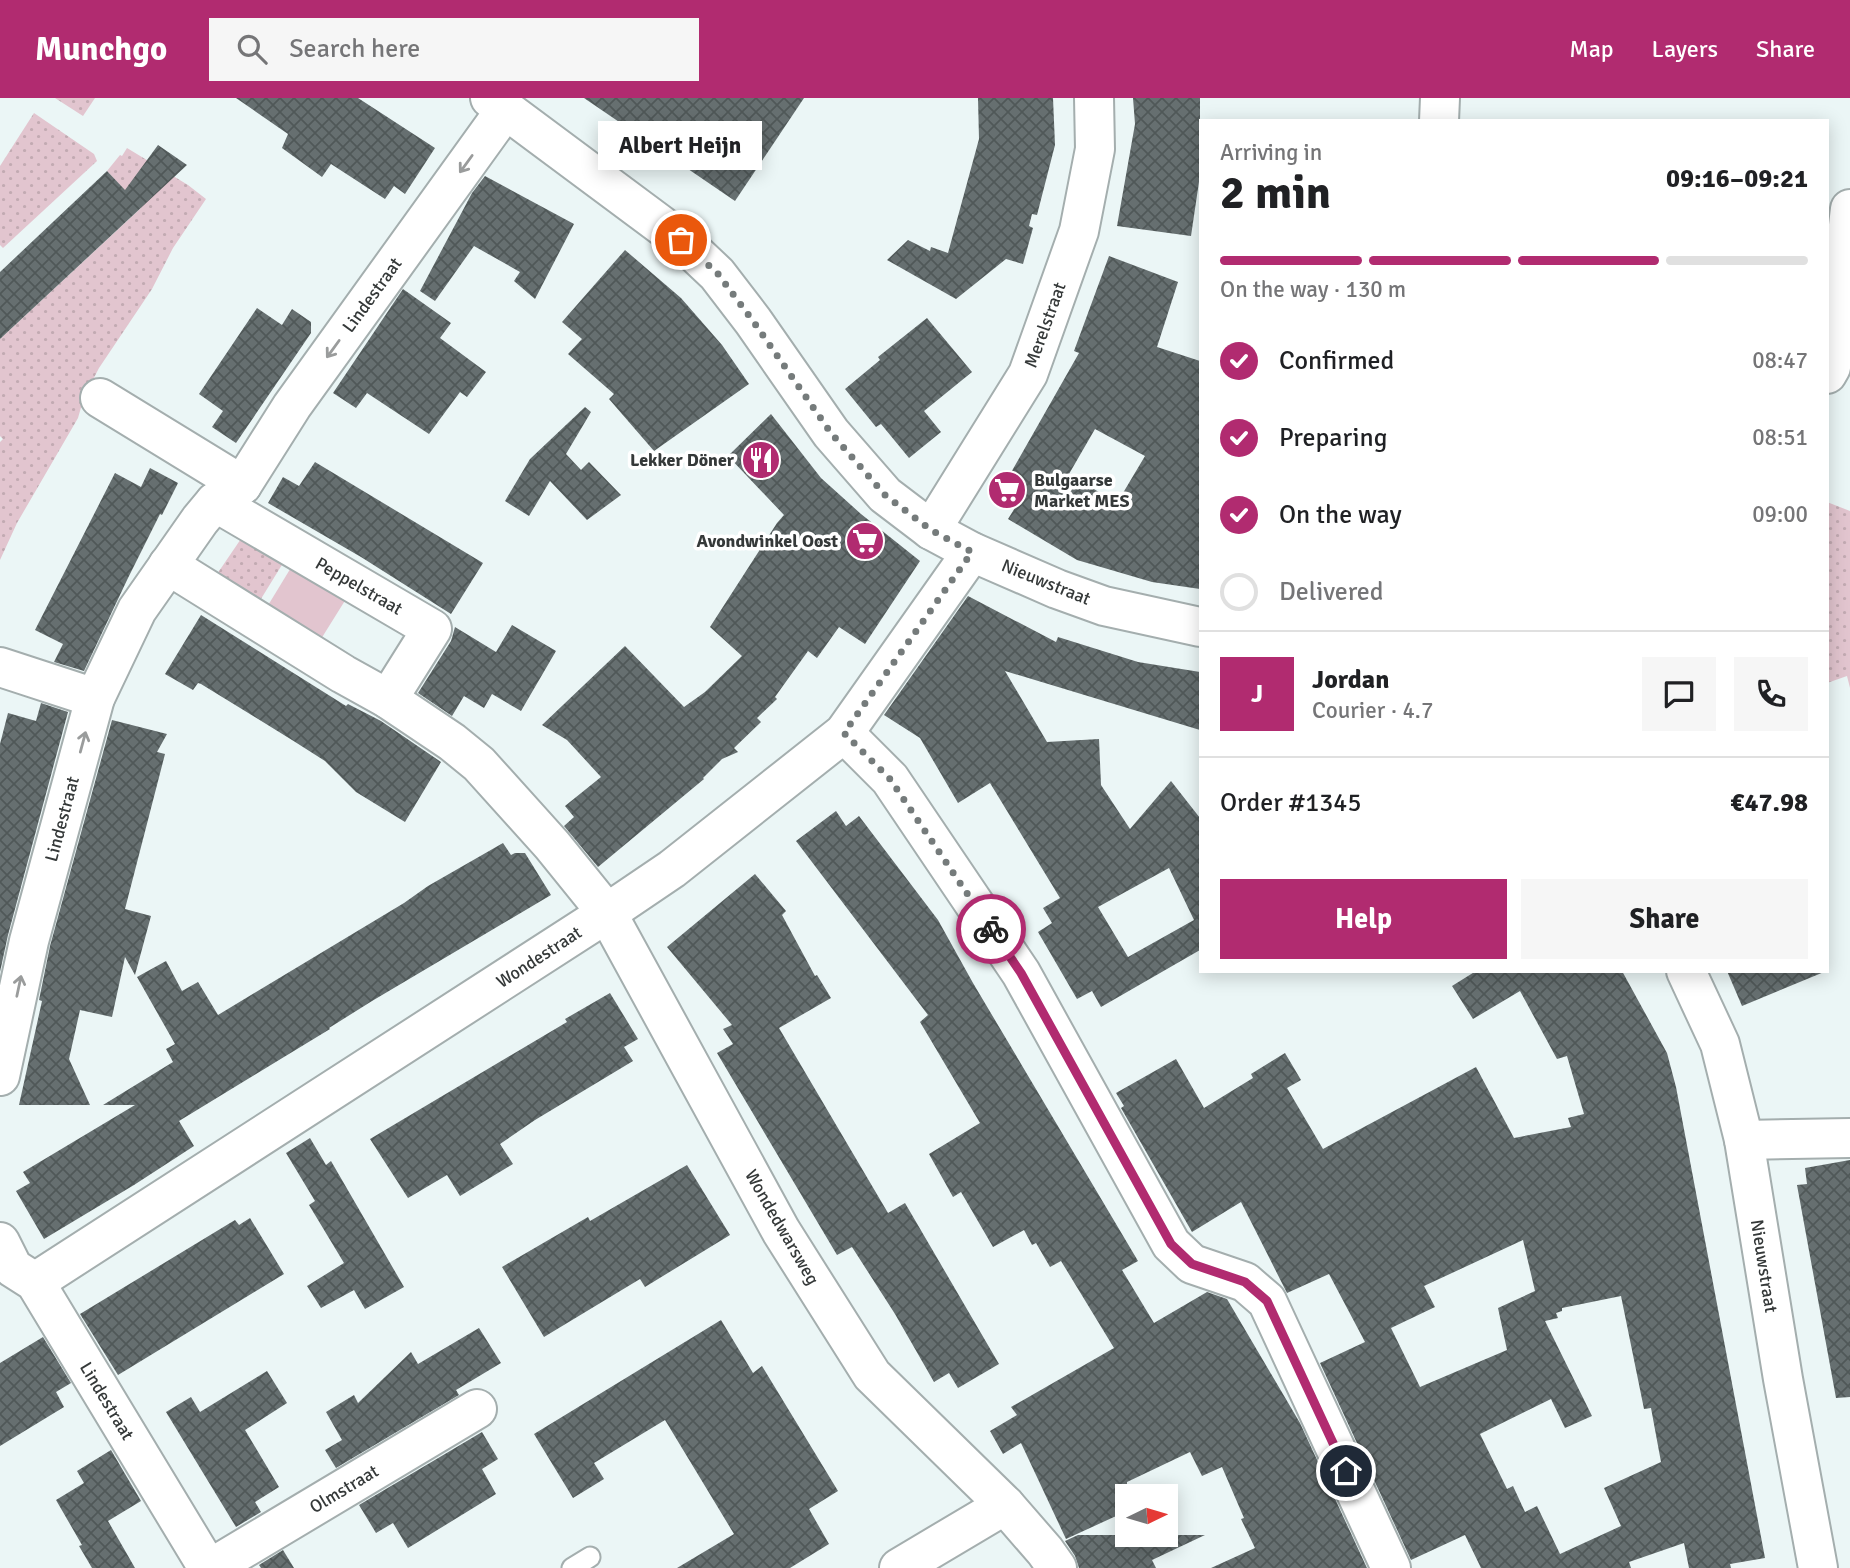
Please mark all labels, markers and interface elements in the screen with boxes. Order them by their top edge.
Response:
search box [209,18,699,81]
text: Munchgo [35,29,167,70]
icon: search [233,30,271,68]
text: Search here [289,33,420,65]
text: Map [1569,34,1614,64]
text: Layers [1652,34,1718,64]
text: Share [1756,34,1815,64]
callout: Albert Heijn [599,121,763,170]
text: Albert Heijn [619,131,741,160]
text: Arriving in [1220,138,1322,167]
one-way arrow [459,154,473,173]
text: 09:16–09:21 [1666,163,1808,195]
text: 2 min [1220,165,1331,221]
pin [651,210,711,270]
icon: bag [662,221,700,259]
street label: Lindestraat [337,253,407,337]
text: On the way · 130 m [1220,275,1406,304]
street label: Merelstraat [1019,279,1071,371]
one-way arrow [326,339,340,358]
icon: check [1220,342,1258,380]
text: Confirmed [1279,345,1394,377]
text: 08:47 [1752,346,1808,375]
icon: check [1220,419,1258,457]
text: Preparing [1279,422,1387,454]
text: 08:51 [1752,423,1808,452]
restaurant icon: Lekker Döner [740,439,782,481]
place label: Lekker Döner [630,449,735,471]
supermarket icon: Bulgaarse Market MES [986,469,1028,511]
place label: Bulgaarse Market MES [1034,469,1129,512]
icon: check [1220,496,1258,534]
text: On the way [1279,499,1402,531]
text: 09:00 [1752,500,1808,529]
supermarket icon: Avondwinkel Oost [844,520,886,562]
place label: Avondwinkel Oost [697,530,838,552]
street label: Peppelstraat [311,552,407,620]
street label: Nieuwstraat [998,554,1094,610]
text: Delivered [1279,576,1384,608]
button: chat [1642,657,1716,731]
button: phone [1734,657,1808,731]
text: Jordan [1312,664,1389,696]
text: J [1251,678,1263,710]
text: Courier · 4.7 [1312,696,1433,725]
one-way arrow [77,731,90,754]
street label: Lindestraat [40,774,84,864]
text: Order #1345 [1220,787,1361,819]
text: €47.98 [1730,787,1808,819]
button: Help [1220,879,1507,959]
button: Share [1521,879,1808,959]
courier [956,894,1026,964]
icon: bike [972,910,1010,948]
street label: Wondestraat [492,921,586,993]
one-way arrow [13,975,27,998]
street label: Wondedwarsweg [740,1165,824,1289]
street label: Nieuwstraat [1746,1218,1782,1314]
street label: Lindestraat [75,1358,139,1444]
pin [1316,1441,1376,1501]
icon: home [1327,1452,1365,1490]
street label: Olmstraat [306,1460,382,1518]
north arrow [1115,1484,1178,1547]
map controls [1115,1484,1178,1547]

